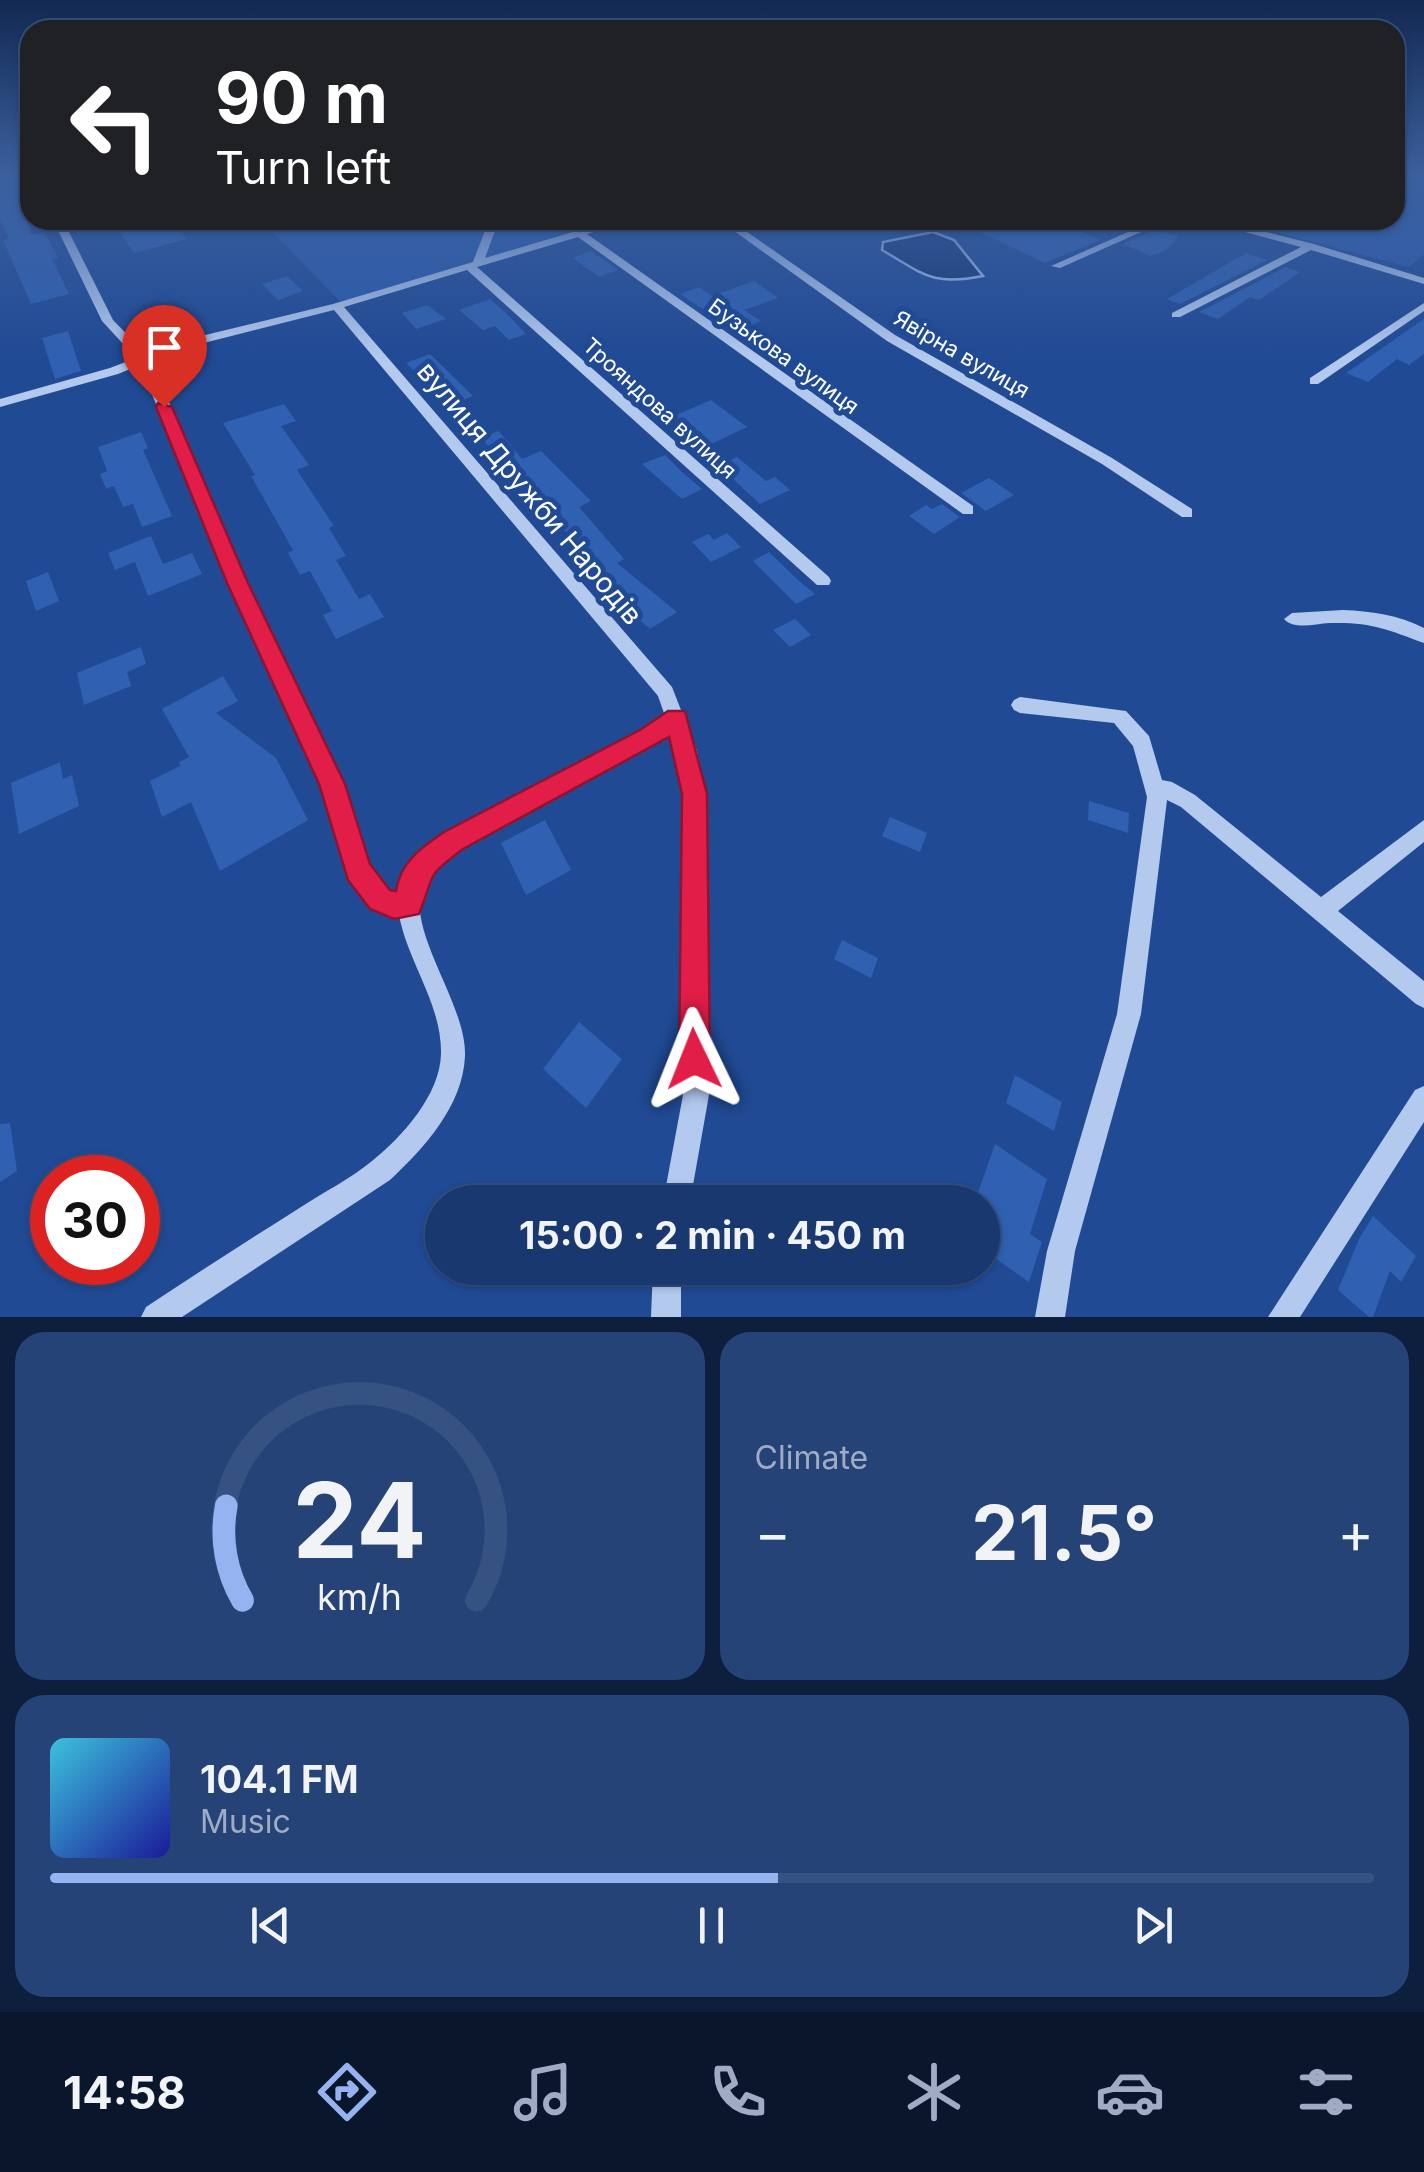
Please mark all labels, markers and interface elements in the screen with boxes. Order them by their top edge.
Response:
text: 90 m [215,55,388,140]
icon: left [50,60,180,190]
text: Turn left [215,140,391,195]
street label: Бузькова вулиця [704,293,864,419]
pin [122,305,207,408]
street label: Явірна вулиця [890,305,1034,403]
icon: arrive [137,320,192,375]
street label: Трояндова вулиця [578,332,742,484]
street label: вулиця Дружби Народів [410,355,650,631]
position arrow [642,1007,746,1111]
speed limit sign: 30 [30,1155,160,1285]
text: 15:00 · 2 min · 450 m [519,1212,906,1258]
text: Climate [755,1438,868,1477]
text: 24 [293,1457,427,1583]
text: 21.5° [971,1487,1157,1578]
text: − [755,1500,791,1566]
text: + [1338,1500,1374,1566]
text: km/h [317,1575,402,1619]
text: 104.1 FM [200,1756,359,1802]
text: Music [200,1802,291,1841]
icon: previous [243,1898,298,1953]
icon: pause [684,1898,739,1953]
icon: next [1126,1898,1181,1953]
icon: directions [312,2057,382,2127]
icon: music [508,2057,578,2127]
icon: phone [703,2057,773,2127]
icon: climate [899,2057,969,2127]
icon: car [1095,2057,1165,2127]
icon: filters [1291,2057,1361,2127]
text: 14:58 [63,2065,186,2120]

